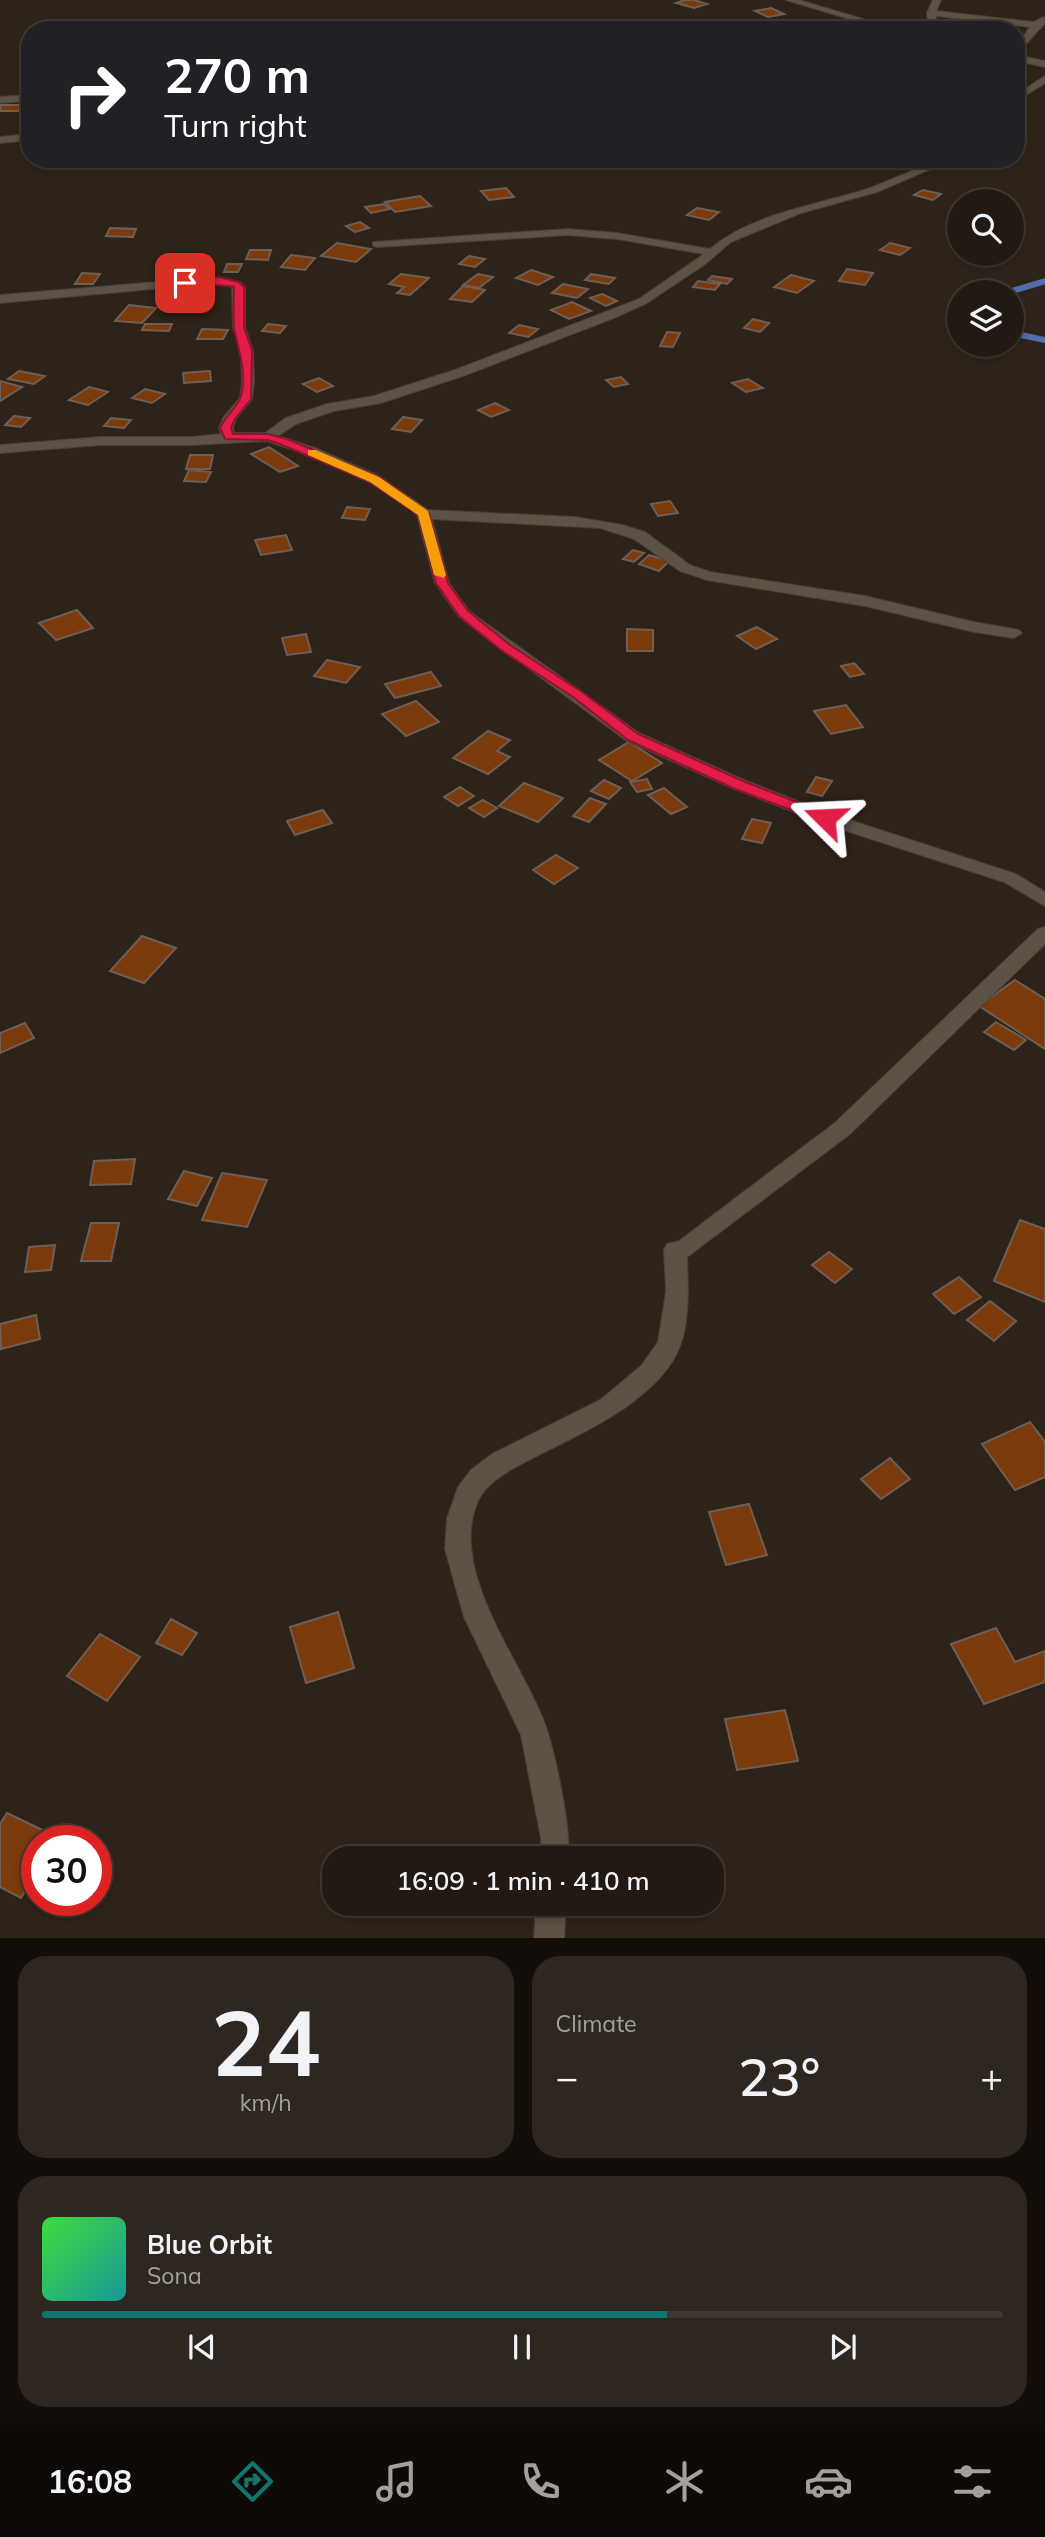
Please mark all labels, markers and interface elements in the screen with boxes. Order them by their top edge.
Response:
text: 270 m [164,44,310,105]
icon: right [49,49,140,140]
text: Turn right [164,105,307,145]
map controls [947,189,1024,357]
button: search [947,189,1024,266]
pin [155,253,215,313]
icon: arrive [166,264,204,302]
button: layers [947,280,1024,357]
position arrow [788,781,862,855]
speed limit sign: 30 [21,1825,112,1916]
text: 16:09 · 1 min · 410 m [396,1864,650,1897]
text: 24 [211,1985,320,2099]
text: Climate [556,2009,637,2038]
text: 23° [738,2044,820,2109]
text: − [556,2053,578,2101]
text: + [980,2053,1003,2101]
text: km/h [240,2088,292,2117]
text: Blue Orbit [147,2228,272,2261]
text: Sona [147,2261,202,2290]
icon: previous [183,2328,221,2366]
icon: pause [503,2328,541,2366]
icon: next [824,2328,862,2366]
icon: directions [228,2457,277,2506]
icon: music [372,2457,421,2506]
icon: phone [516,2457,565,2506]
icon: climate [660,2457,709,2506]
icon: car [804,2457,853,2506]
icon: filters [948,2457,997,2506]
text: 16:08 [48,2461,132,2501]

